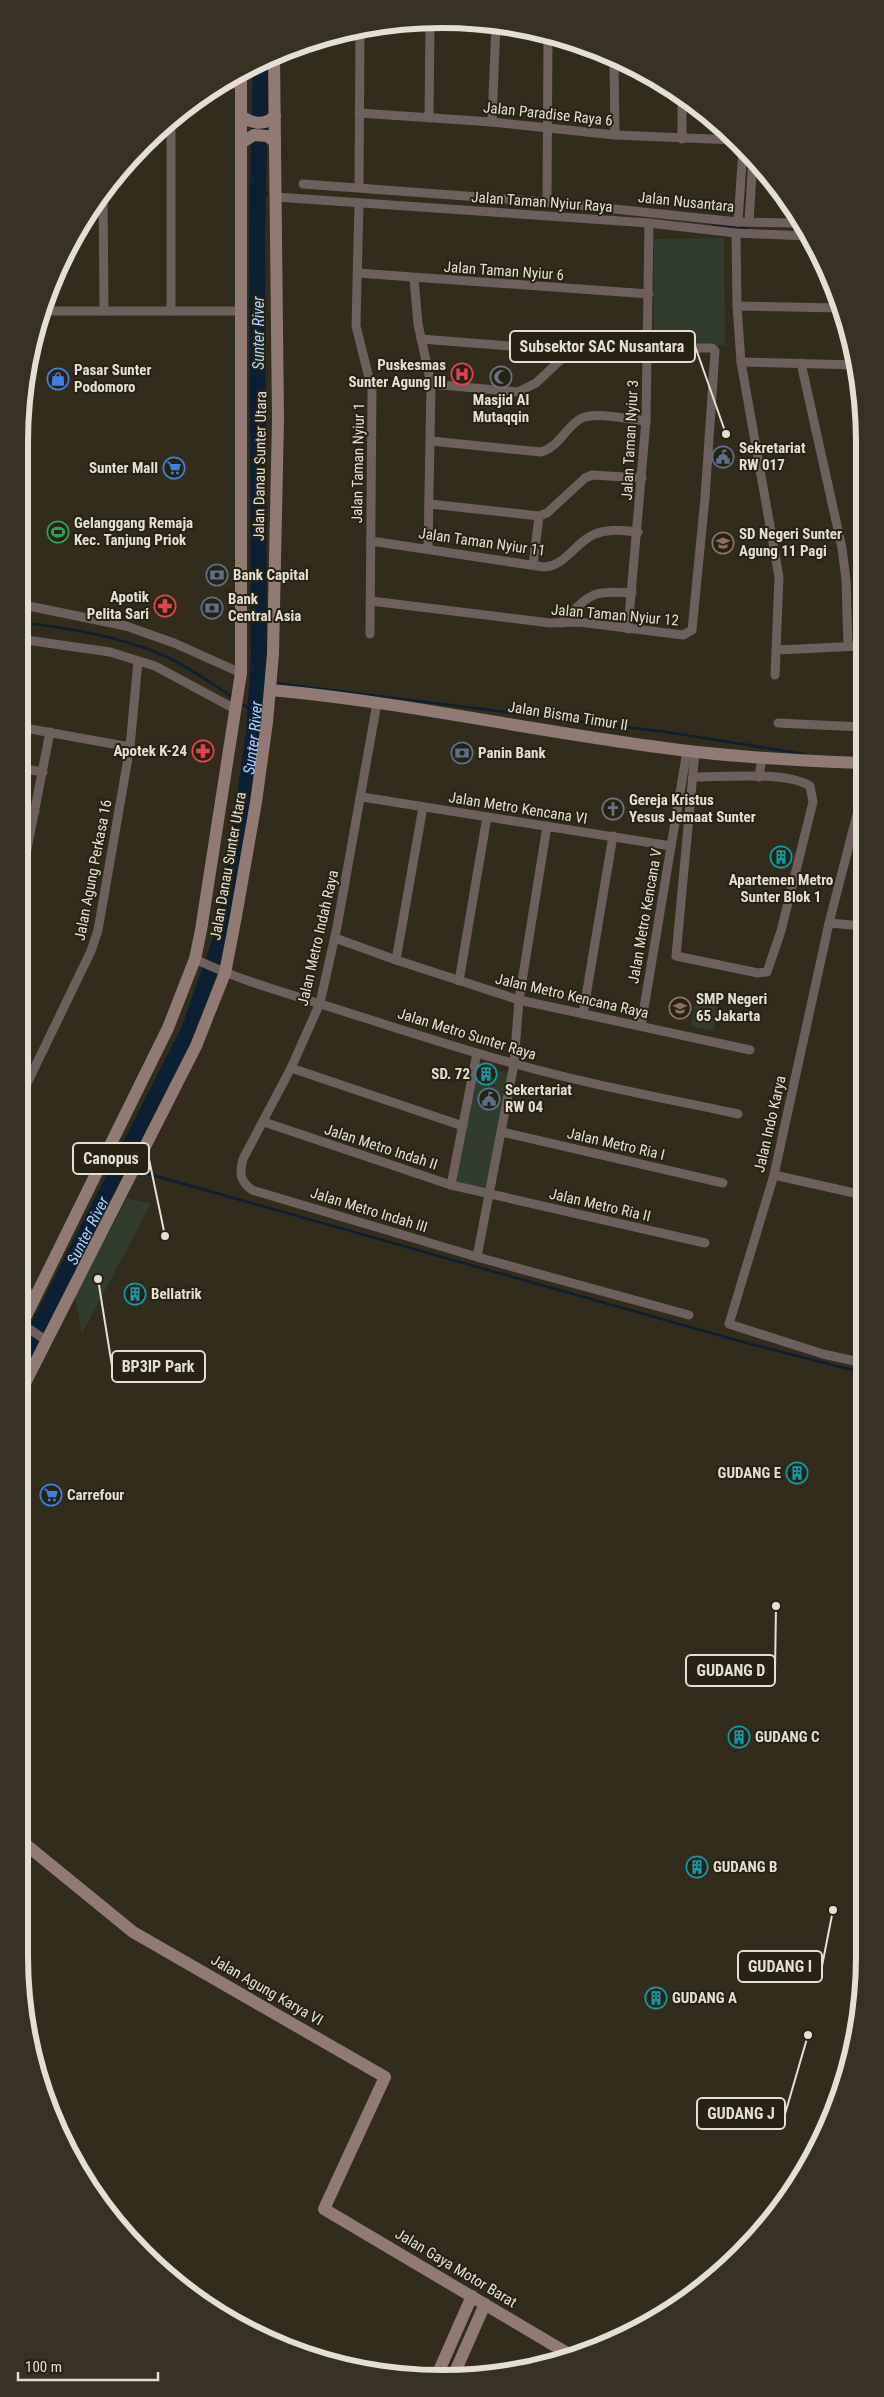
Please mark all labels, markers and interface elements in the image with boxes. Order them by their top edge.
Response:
street label: Jalan Paradise Raya 6 [482,98,614,130]
street label: Jalan Taman Nyiur Raya [471,188,613,216]
street label: Jalan Nusantara [637,188,735,216]
street label: Jalan Taman Nyiur 6 [443,258,565,284]
water label: Sunter River [249,295,268,370]
callout: Subsektor SAC Nusantara [510,331,695,362]
text: Subsektor SAC Nusantara [520,337,685,356]
place label: Puskesmas Sunter Agung III [349,356,446,391]
place label: Pasar Sunter Podomoro [74,361,151,396]
hospital icon: Puskesmas Sunter Agung III [450,362,474,386]
mosque icon: Masjid Al Mutaqqin [489,365,513,389]
shop icon: Pasar Sunter Podomoro [46,367,70,391]
street label: Jalan Taman Nyiur 3 [618,379,642,501]
street label: Jalan Danau Sunter Utara [250,391,270,541]
place label: Masjid Al Mutaqqin [473,391,529,426]
street label: Jalan Taman Nyiur 1 [348,403,368,523]
place label: Sekretariat RW 017 [739,439,806,474]
public building icon: Sekretariat RW 017 [711,445,735,469]
supermarket icon: Sunter Mall [162,456,186,480]
place label: Sunter Mall [89,459,158,477]
place label: Gelanggang Remaja Kec. Tanjung Priok [74,514,193,549]
sports icon: Gelanggang Remaja Kec. Tanjung Priok [46,520,70,544]
street label: Jalan Taman Nyiur 11 [417,524,547,560]
place label: SD Negeri Sunter Agung 11 Pagi [739,525,842,560]
school or university icon: SD Negeri Sunter Agung 11 Pagi [711,531,735,555]
bank icon: Bank Capital [205,563,229,587]
place label: Bank Capital [233,566,309,584]
place label: Apotik Pelita Sari [87,588,150,623]
place label: Bank Central Asia [228,590,301,625]
pharmacy icon: Apotik Pelita Sari [153,594,177,618]
bank icon: Bank Central Asia [200,596,224,620]
street label: Jalan Taman Nyiur 12 [551,600,679,630]
street label: Jalan Bisma Timur II [507,698,629,734]
water label: Sunter River [239,699,266,776]
pharmacy icon: Apotek K-24 [191,739,215,763]
bank icon: Panin Bank [450,741,474,765]
place label: Apotek K-24 [113,742,187,760]
place label: Panin Bank [478,744,546,762]
street label: Jalan Metro Kencana VI [447,788,589,828]
street label: Jalan Danau Sunter Utara [206,791,250,941]
place label: Gereja Kristus Yesus Jemaat Sunter [629,791,756,826]
church icon: Gereja Kristus Yesus Jemaat Sunter [601,797,625,821]
street label: Jalan Agung Perkasa 16 [71,798,115,942]
building icon: Apartemen Metro Sunter Blok 1 [769,845,793,869]
street label: Jalan Metro Kencana V [624,847,666,985]
street label: Jalan Metro Indah Raya [294,868,342,1008]
place label: Apartemen Metro Sunter Blok 1 [729,871,833,906]
street label: Jalan Metro Kencana Raya [494,970,650,1022]
place label: SMP Negeri 65 Jakarta [696,990,767,1025]
school or university icon: SMP Negeri 65 Jakarta [668,996,692,1020]
street label: Jalan Metro Sunter Raya [395,1004,539,1064]
building icon: SD. 72 [474,1062,498,1086]
place label: SD. 72 [431,1065,470,1083]
street label: Jalan Indo Karya [750,1074,790,1174]
place label: Sekertariat RW 04 [505,1081,572,1116]
public building icon: Sekertariat RW 04 [477,1087,501,1111]
street label: Jalan Metro Indah II [322,1120,440,1174]
street label: Jalan Metro Ria I [565,1124,667,1164]
callout: Canopus [73,1143,149,1174]
text: Canopus [83,1149,139,1168]
street label: Jalan Metro Indah III [308,1184,430,1236]
street label: Jalan Metro Ria II [548,1185,652,1225]
water label: Sunter River [62,1192,113,1267]
building icon: Bellatrik [123,1282,147,1306]
place label: Bellatrik [151,1285,203,1303]
callout: BP3IP Park [112,1351,205,1382]
text: BP3IP Park [122,1357,195,1376]
building icon: GUDANG E [785,1461,809,1485]
place label: GUDANG E [718,1464,781,1482]
supermarket icon: Carrefour [39,1483,63,1507]
place label: Carrefour [67,1486,124,1504]
callout: GUDANG D [686,1655,775,1686]
text: GUDANG D [697,1661,765,1680]
building icon: GUDANG C [727,1725,751,1749]
place label: GUDANG C [755,1728,820,1746]
building icon: GUDANG B [685,1855,709,1879]
place label: GUDANG B [713,1858,777,1876]
street label: Jalan Agung Karya VI [208,1951,326,2029]
callout: GUDANG I [738,1951,822,1982]
text: GUDANG I [748,1957,812,1976]
building icon: GUDANG A [644,1986,668,2010]
place label: GUDANG A [672,1989,737,2007]
callout: GUDANG J [697,2098,785,2129]
text: GUDANG J [707,2104,775,2123]
street label: Jalan Gaya Motor Barat [392,2225,520,2311]
scale bar [18,2350,158,2382]
text: 100 m [25,2358,62,2376]

